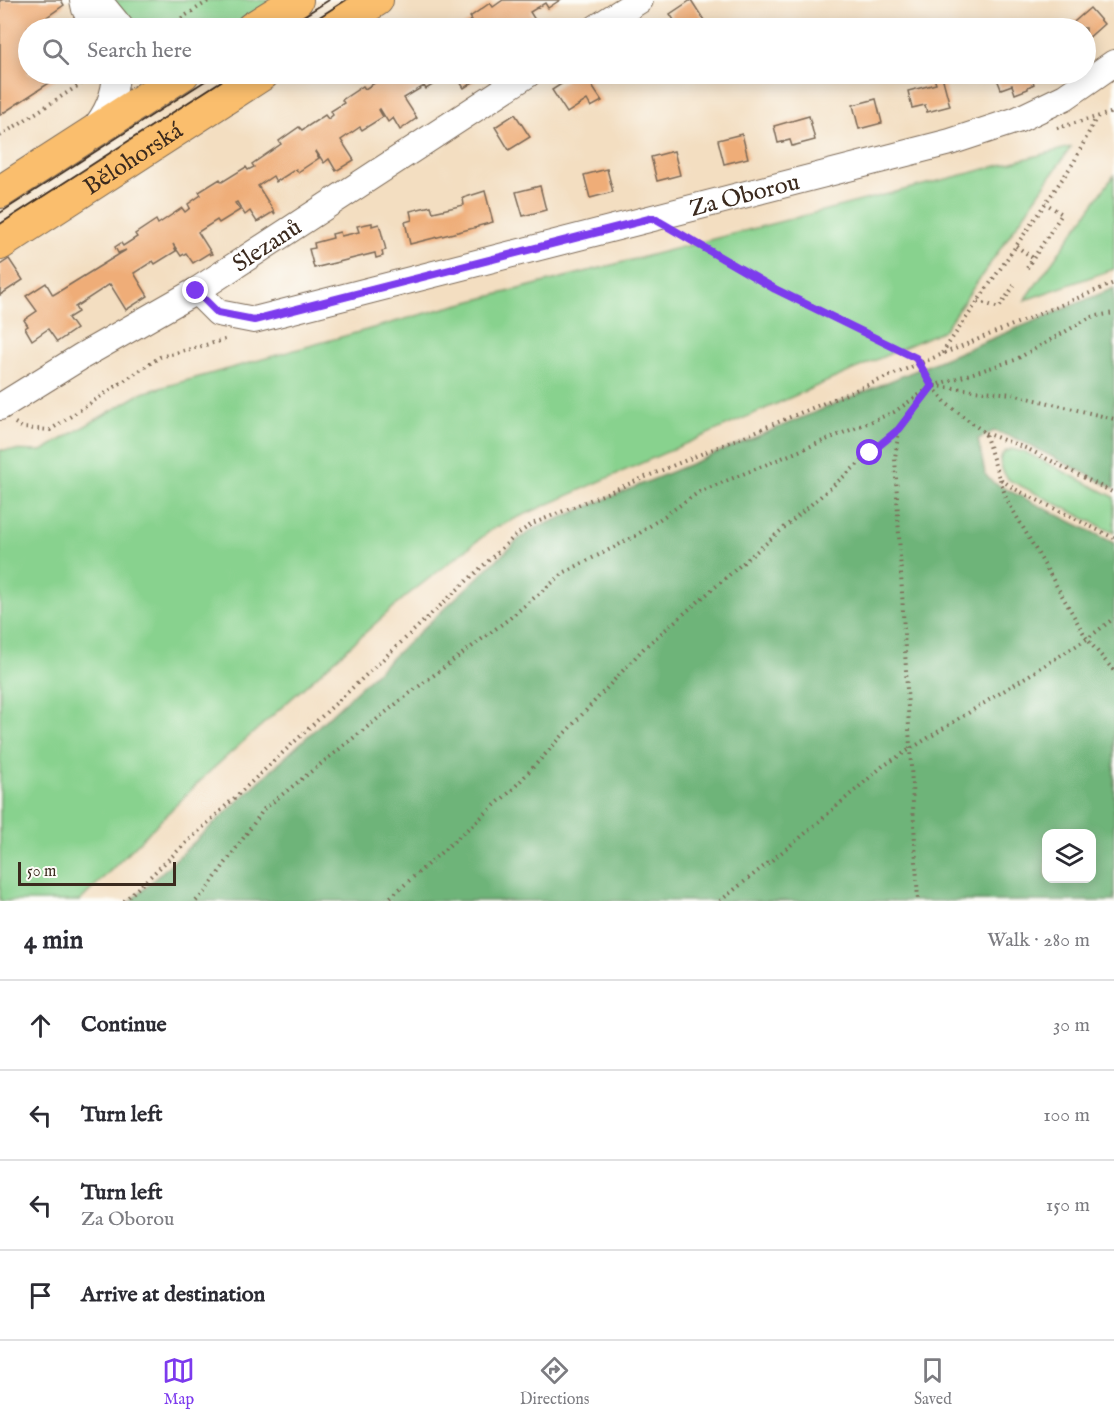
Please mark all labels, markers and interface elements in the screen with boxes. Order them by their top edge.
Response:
search box [18,18,1096,84]
icon: search [39,35,72,68]
text: Search here [87,37,192,65]
street label: Bělohorská [78,116,190,203]
street label: Za Oborou [687,167,803,225]
street label: Slezanů [227,212,308,280]
route end [182,277,208,303]
route start [856,439,882,465]
map controls [1042,829,1096,883]
button: layers [1042,829,1096,883]
scale bar [18,859,176,886]
text: 50 m [27,862,56,882]
text: 4 min [24,924,83,957]
text: Walk · 280 m [987,928,1090,953]
icon: ahead [24,1009,57,1042]
text: Continue [81,1011,167,1039]
text: 30 m [1053,1013,1090,1038]
icon: left [24,1099,57,1132]
text: Turn left [81,1101,163,1129]
text: 100 m [1043,1103,1090,1128]
text: Turn left [81,1179,163,1207]
icon: left [24,1189,57,1222]
text: 150 m [1046,1193,1090,1218]
text: Za Oborou [81,1207,174,1232]
icon: arrive [24,1279,57,1312]
text: Arrive at destination [81,1281,265,1309]
tab: Map [162,1354,195,1410]
tab: Directions [520,1354,589,1410]
tab: Saved [914,1354,952,1410]

